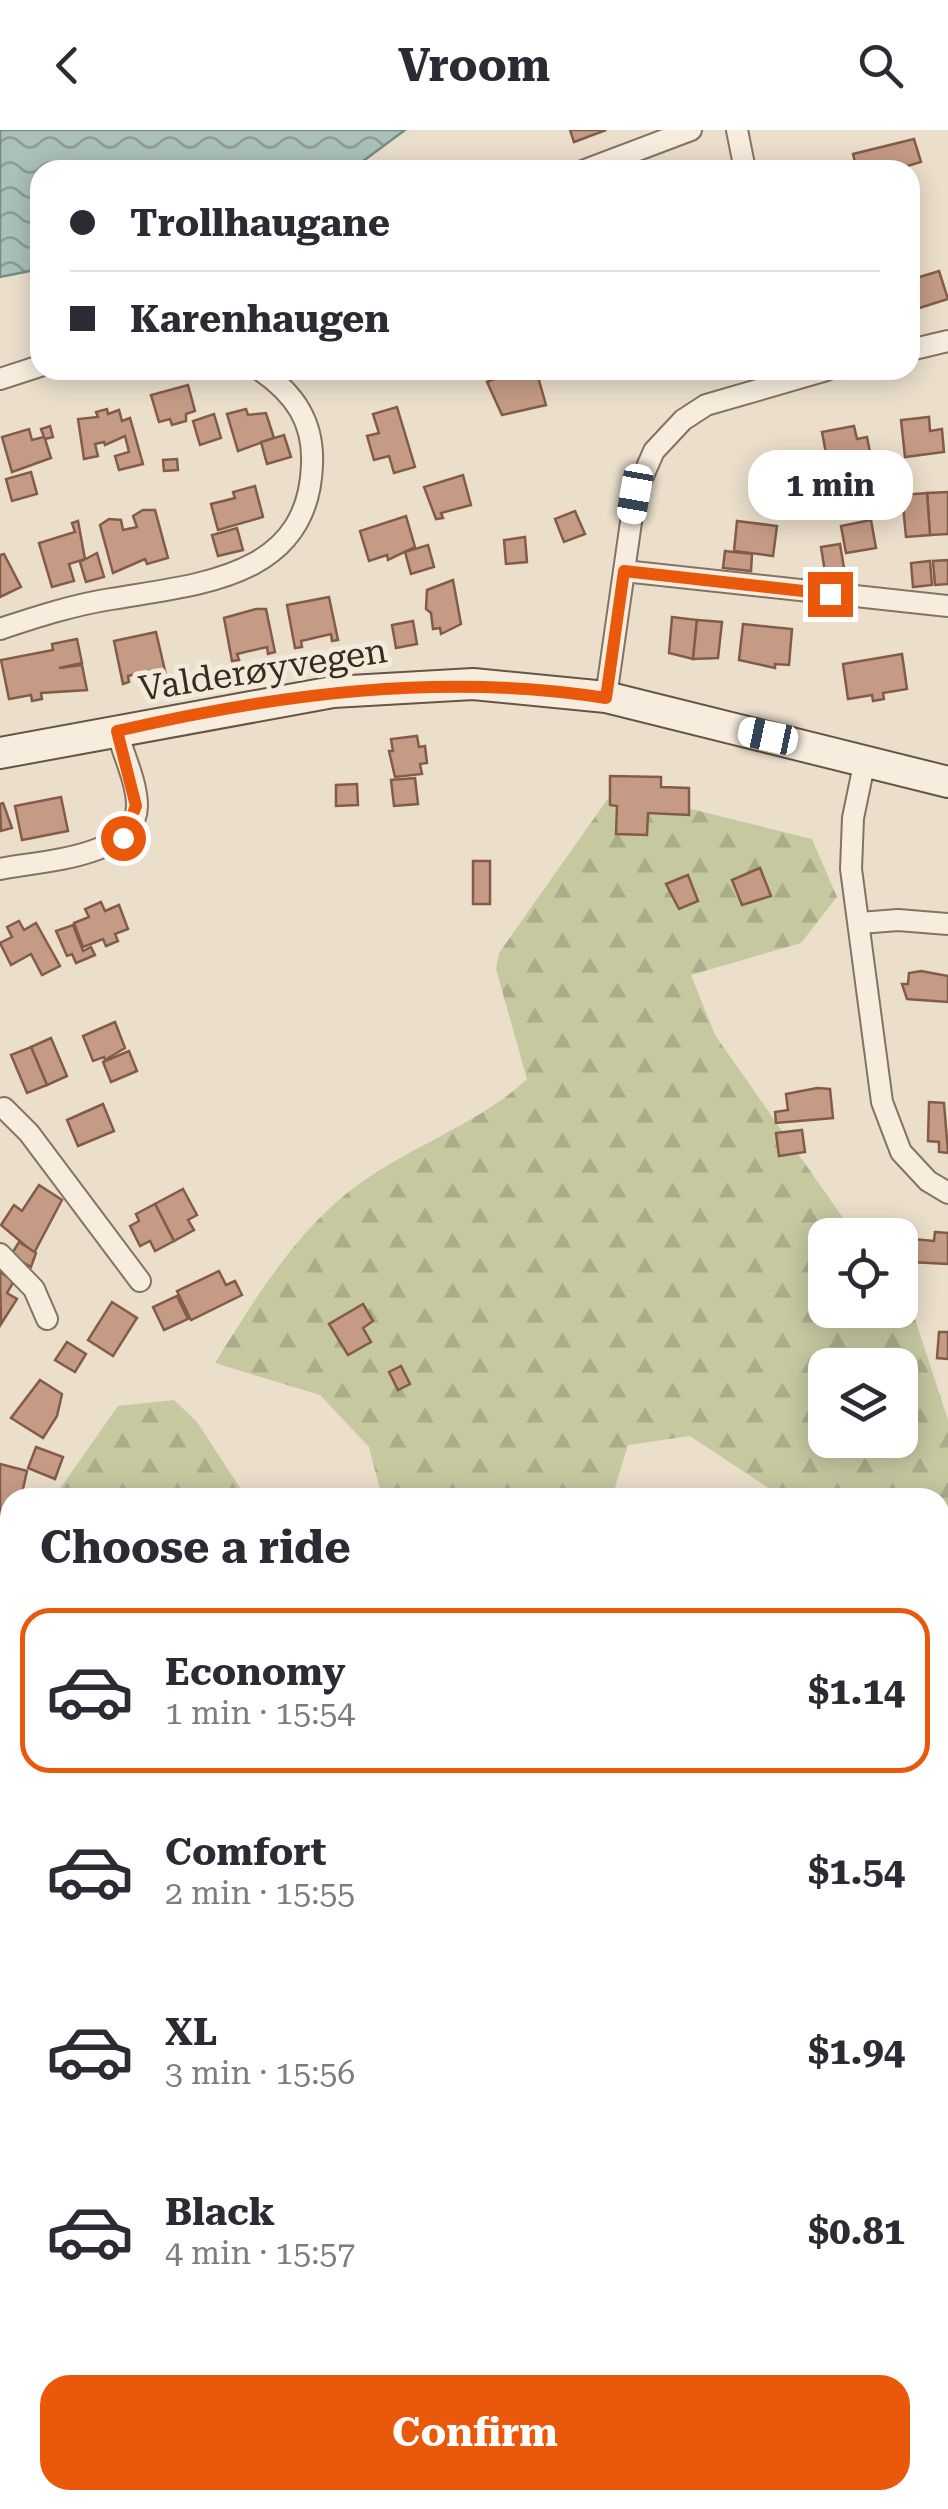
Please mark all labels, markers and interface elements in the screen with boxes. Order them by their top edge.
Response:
icon: back [40,38,95,93]
icon: search [853,38,908,93]
text: Vroom [398,39,550,92]
text: Trollhaugane [130,201,390,245]
text: Karenhaugen [130,297,390,341]
callout: 1 min [748,449,912,519]
car [615,462,655,526]
text: 1 min [786,466,875,504]
route end [808,572,853,617]
street label: Valderøyvegen [136,630,390,710]
car [736,715,800,757]
route start [101,816,146,861]
map controls [808,1218,918,1458]
button: locate [808,1218,918,1328]
button: layers [808,1348,918,1458]
text: Choose a ride [40,1521,351,1574]
icon: car [45,1646,135,1736]
text: Economy [165,1650,345,1694]
text: $1.14 [808,1669,905,1713]
text: 1 min · 15:54 [165,1694,355,1732]
icon: car [45,1826,135,1916]
text: Comfort [165,1830,326,1874]
text: $1.54 [808,1849,905,1893]
text: 2 min · 15:55 [165,1874,355,1912]
icon: car [45,2006,135,2096]
text: XL [165,2010,217,2054]
text: $1.94 [808,2029,905,2073]
text: 3 min · 15:56 [165,2054,355,2092]
icon: car [45,2186,135,2276]
text: Black [165,2190,275,2234]
text: $0.81 [808,2209,905,2253]
text: 4 min · 15:57 [165,2234,355,2272]
button: Confirm [40,2375,910,2490]

